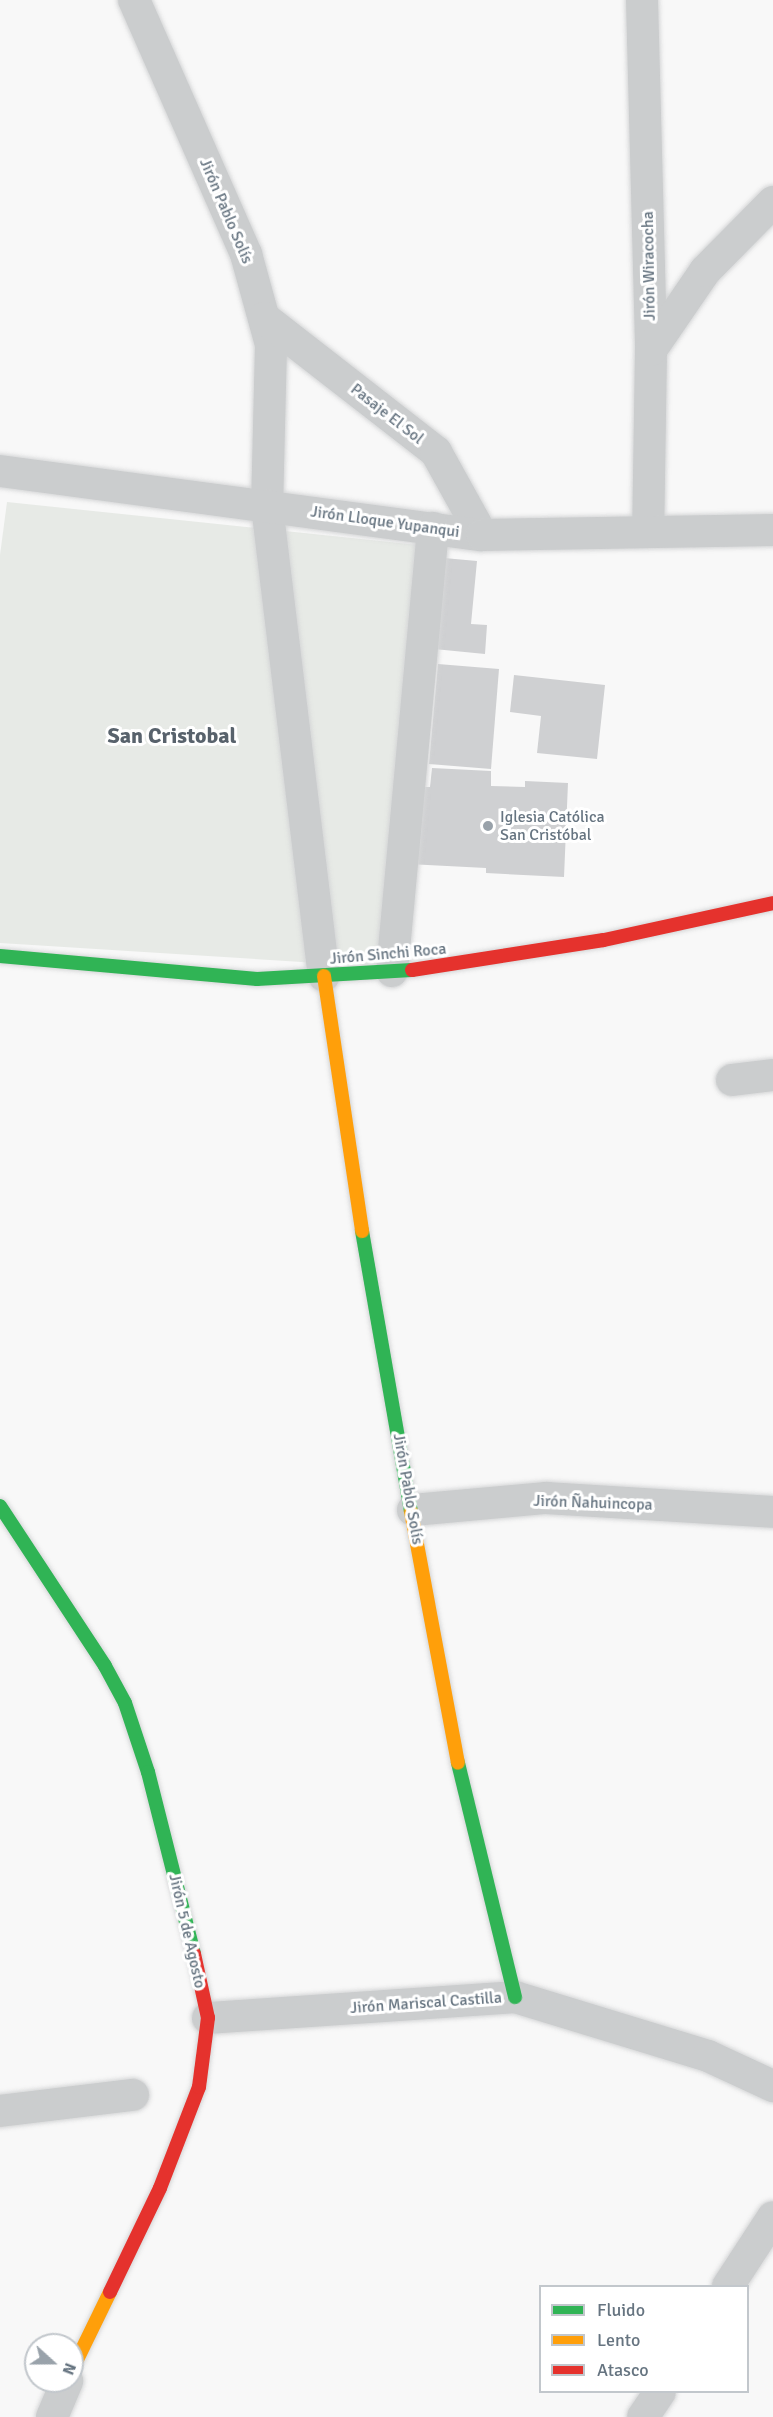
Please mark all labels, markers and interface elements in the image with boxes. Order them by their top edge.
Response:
street label: Jirón Pablo Solís [195,155,257,267]
street label: Jirón Wiracocha [638,211,660,321]
street label: Pasaje El Sol [347,380,427,448]
street label: Jirón Lloque Yupanqui [309,502,461,542]
district label: San Cristobal [108,723,236,749]
place label: Iglesia Católica San Cristóbal [500,807,605,845]
marker: Iglesia Católica San Cristóbal [481,819,495,833]
street label: Jirón Sinchi Roca [329,939,447,969]
street label: Jirón Pablo Solís [389,1432,427,1546]
street label: Jirón Ñahuincopa [533,1491,653,1515]
street label: Jirón 5 de Agosto [164,1872,210,1990]
street label: Jirón Mariscal Castilla [349,1988,503,2018]
legend [539,2285,749,2393]
text: Fluido [597,2299,645,2321]
text: Lento [597,2329,640,2351]
north arrow [24,2333,84,2393]
text: Atasco [597,2359,649,2381]
text: N [58,2360,80,2378]

